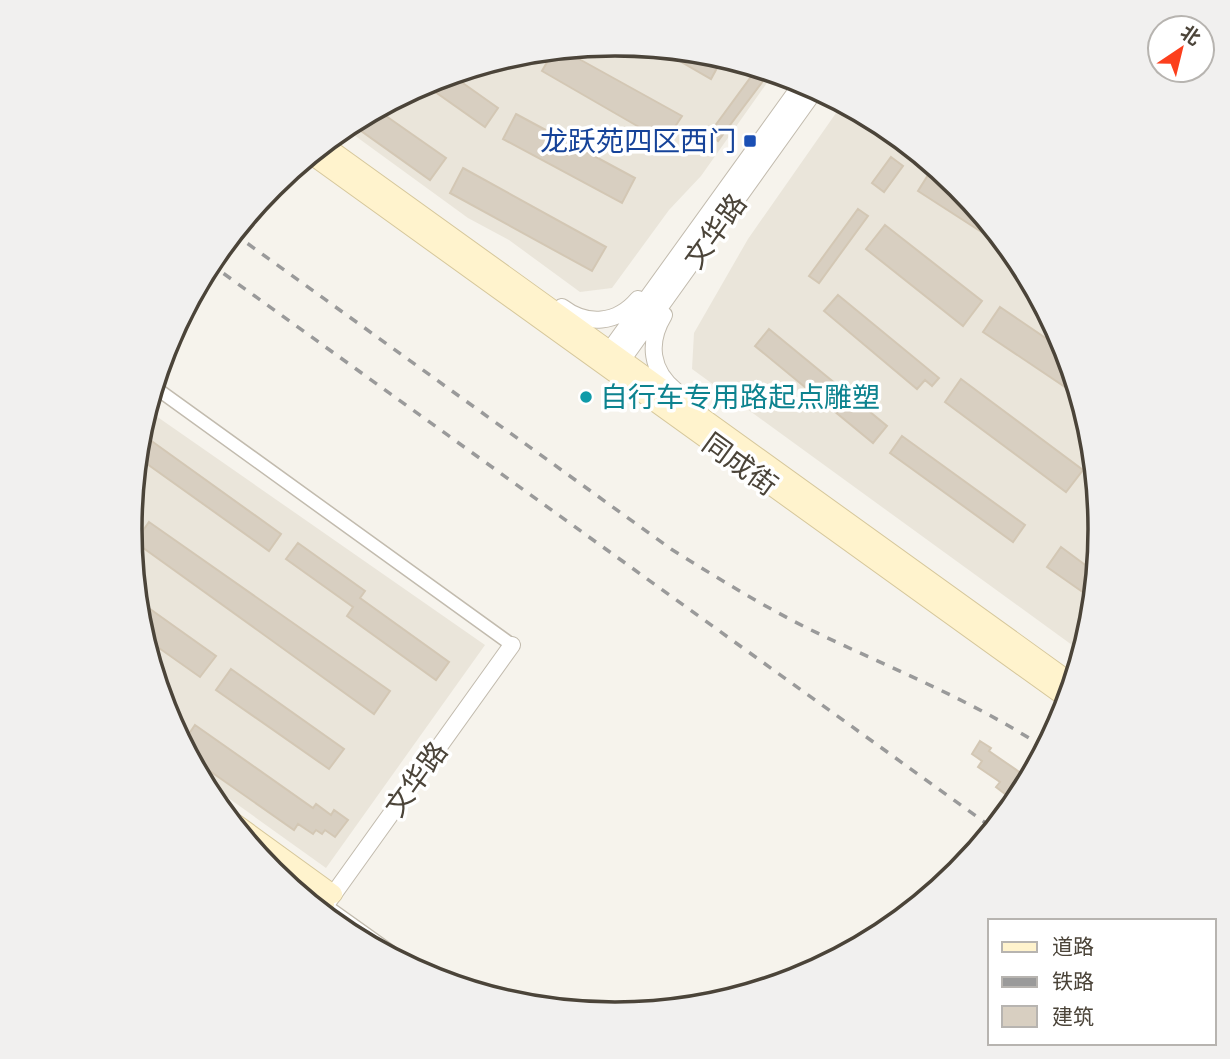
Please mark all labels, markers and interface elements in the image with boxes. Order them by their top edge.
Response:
north arrow [1146,14,1216,84]
text: 北 [1177,22,1204,50]
place label: 龙跃苑四区西门 [540,127,736,157]
marker: 龙跃苑四区西门 [742,133,758,149]
street label: 文华路 [679,189,753,274]
place label: 自行车专用路起点雕塑 [600,383,880,413]
marker: 自行车专用路起点雕塑 [578,389,594,405]
street label: 同成街 [697,428,782,502]
street label: 文华路 [380,737,454,822]
legend [988,919,1216,1045]
text: 道路 [1052,936,1094,958]
text: 铁路 [1052,971,1094,993]
text: 建筑 [1052,1006,1094,1028]

